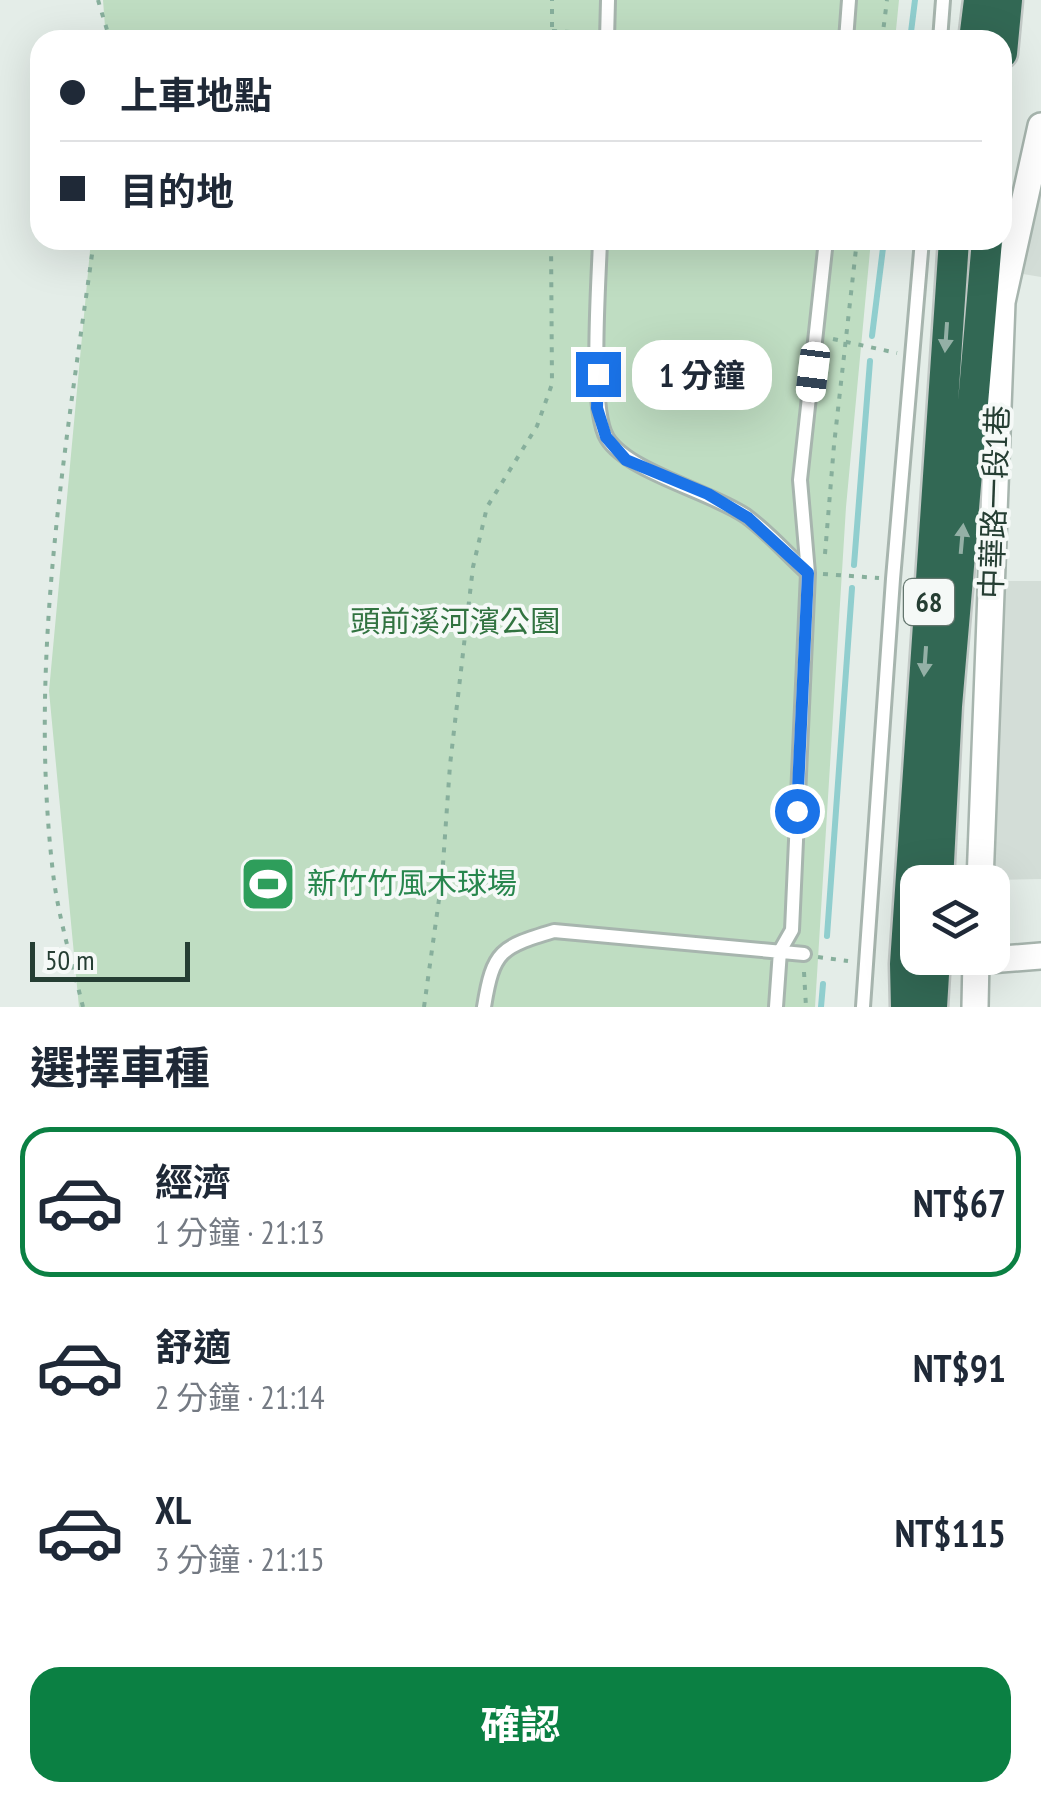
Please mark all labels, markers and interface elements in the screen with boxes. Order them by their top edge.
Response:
text: 上車地點 [120,70,272,119]
text: 目的地 [120,166,234,215]
one-way arrow [937,322,953,354]
callout: 1 分鐘 [633,339,773,409]
car [794,340,832,404]
route end [576,352,621,397]
text: 1 分鐘 [659,354,745,396]
street label: 中華路一段1巷 [971,405,1016,599]
one-way arrow [954,523,970,554]
road number: 68 [904,579,954,625]
park label: 頭前溪河濱公園 [350,601,560,640]
one-way arrow [917,646,933,678]
route start [775,789,820,834]
sports icon: 新竹竹風木球場 [238,854,298,914]
place label: 新竹竹風木球場 [307,863,517,902]
map controls [900,865,1010,975]
button: layers [900,865,1010,975]
scale bar [30,937,190,981]
text: 50 m [45,941,94,978]
text: 選擇車種 [30,1038,210,1096]
icon: car [35,1157,125,1247]
text: 經濟 [155,1157,231,1206]
text: NT$67 [913,1178,1006,1227]
text: 1 分鐘 · 21:13 [155,1211,325,1253]
icon: car [35,1322,125,1412]
text: 舒適 [155,1322,231,1371]
text: NT$91 [913,1343,1006,1392]
text: 2 分鐘 · 21:14 [155,1376,325,1418]
text: XL [155,1485,191,1534]
icon: car [35,1487,125,1577]
text: NT$115 [895,1508,1006,1557]
text: 3 分鐘 · 21:15 [155,1538,325,1580]
button: 確認 [30,1667,1011,1782]

